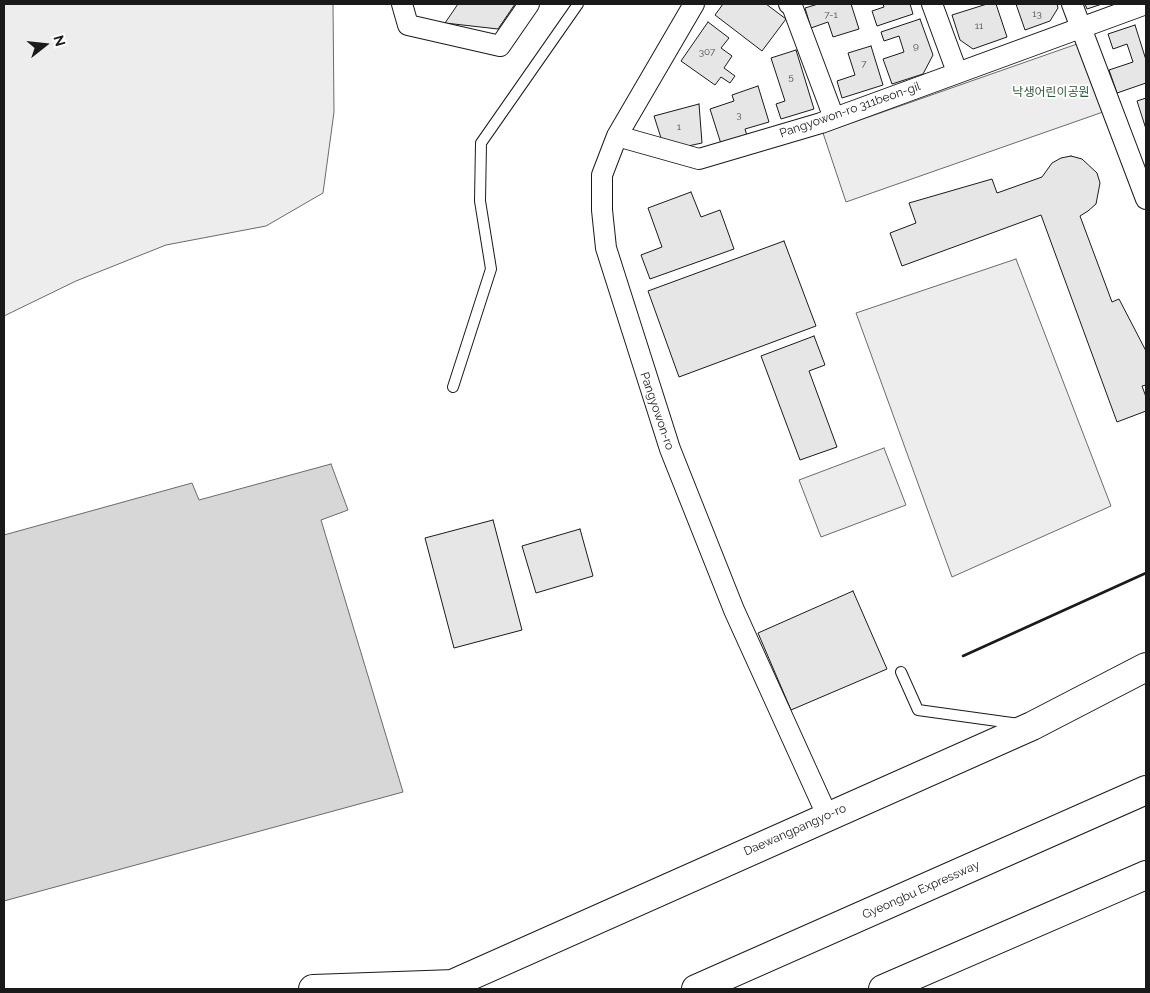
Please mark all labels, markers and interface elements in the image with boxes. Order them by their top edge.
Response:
house number: 13 [1032,8,1042,20]
house number: 7-1 [824,9,838,21]
north arrow [20,20,70,70]
house number: 11 [975,20,983,32]
text: N [50,34,69,48]
house number: 9 [913,40,919,52]
house number: 307 [699,46,715,58]
house number: 7 [861,58,867,70]
house number: 5 [788,71,794,83]
street label: Pangyowon-ro 311beon-gil [778,79,922,141]
park label: 낙생어린이공원 [1012,85,1090,99]
house number: 3 [736,109,742,121]
house number: 1 [677,121,681,133]
street label: Pangyowon-ro [637,370,677,452]
street label: Daewangpangyo-ro [742,801,848,859]
street label: Gyeongbu Expressway [860,858,982,922]

